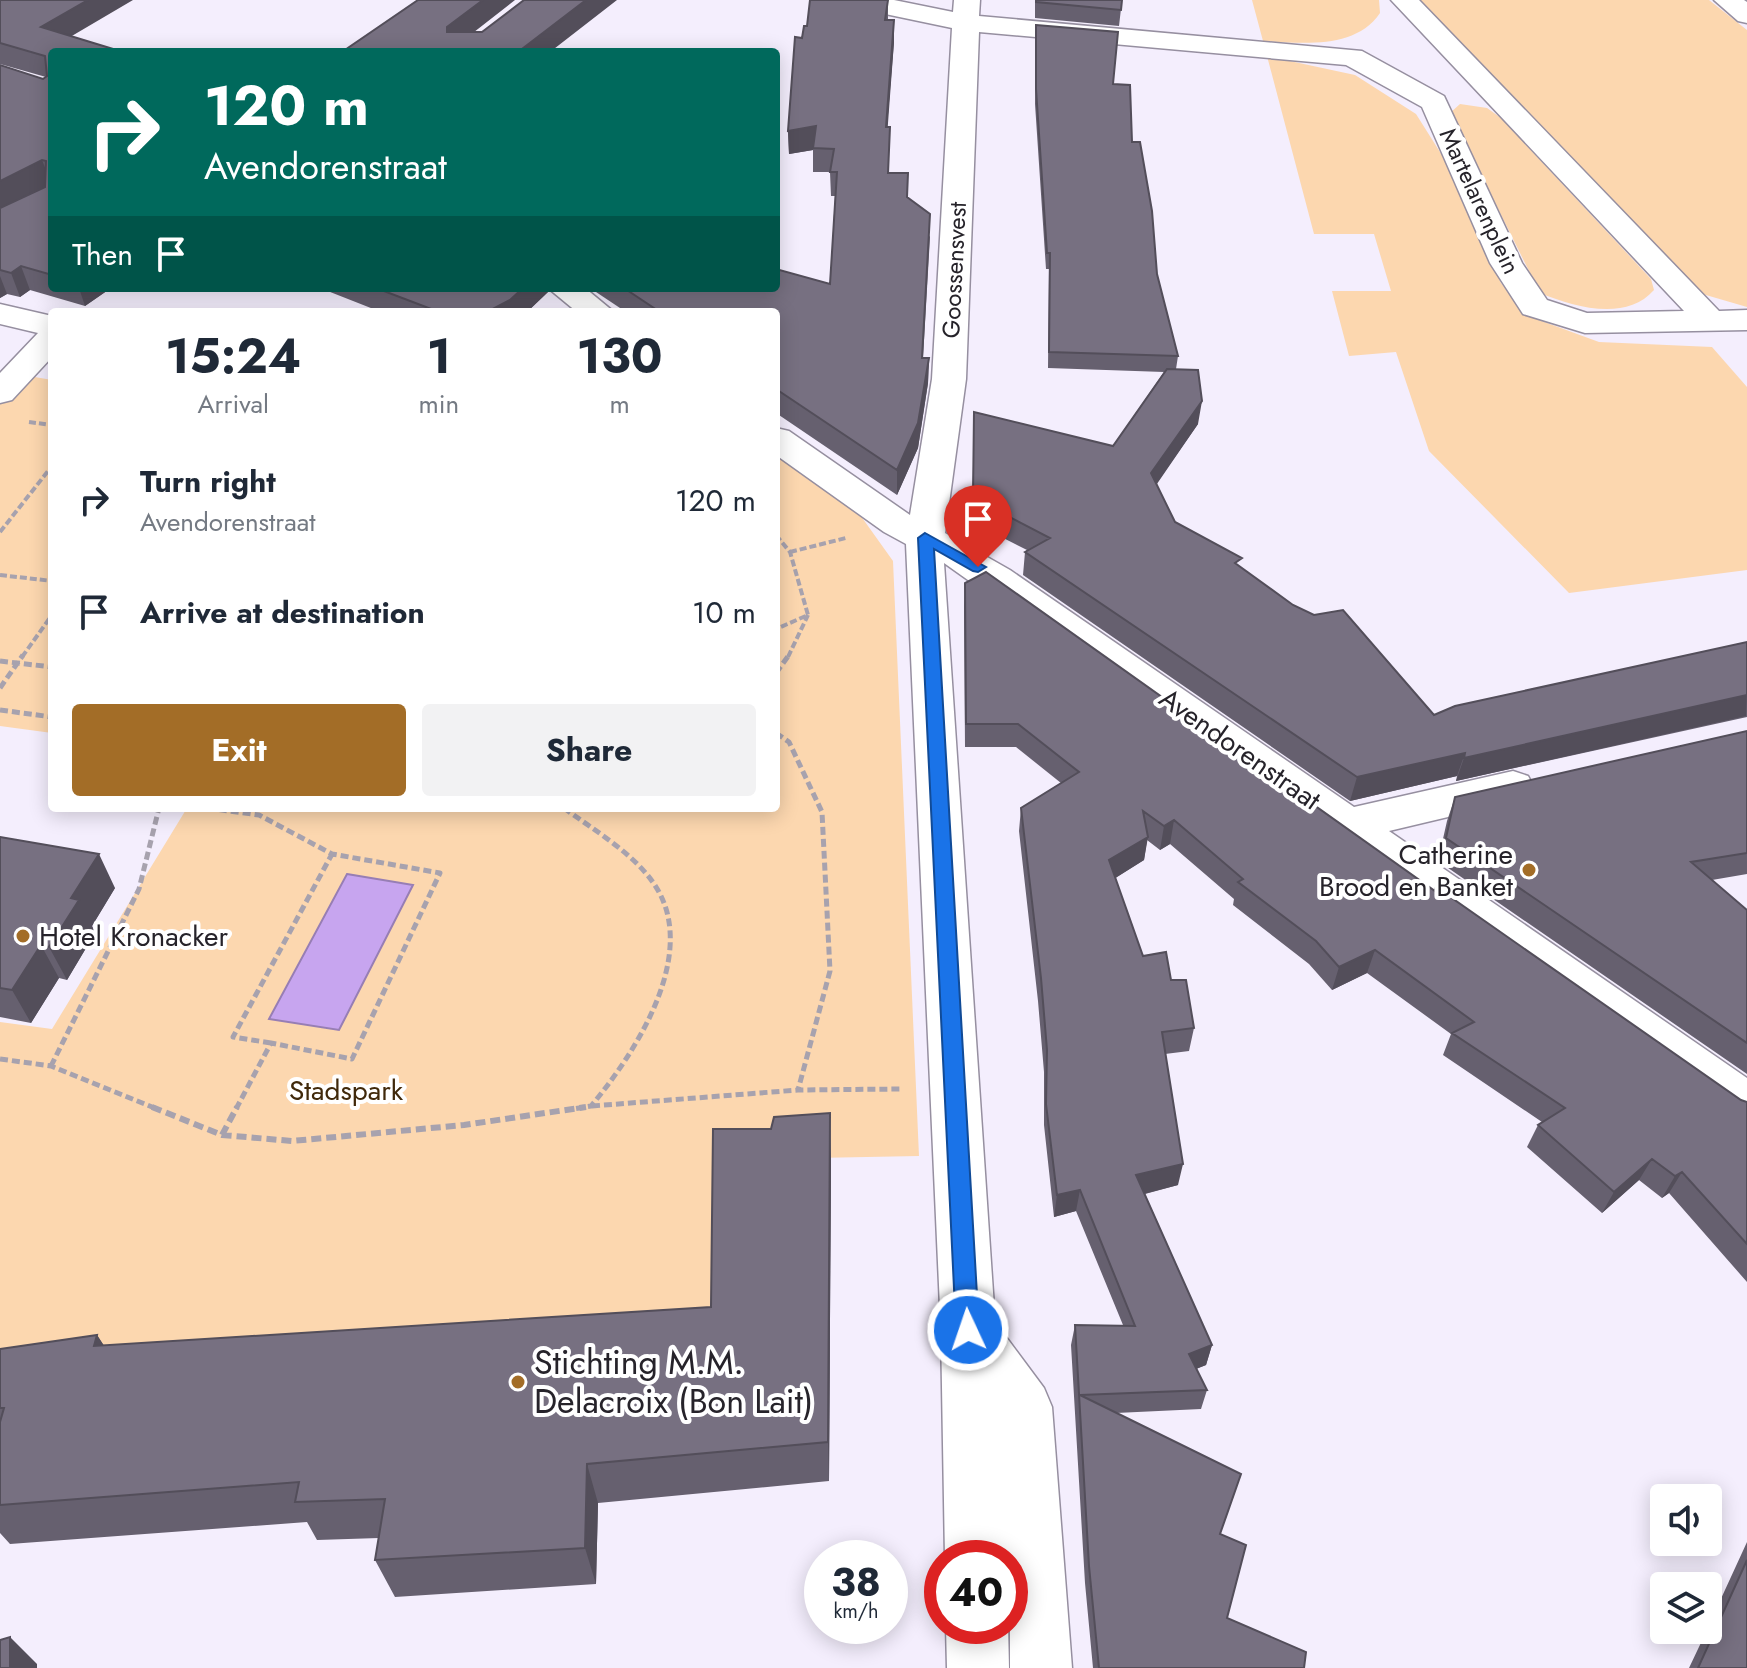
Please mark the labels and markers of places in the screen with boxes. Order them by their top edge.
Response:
pin [944,485,1012,567]
place label: Catherine Brood en Banket [1319,834,1513,907]
marker: Catherine Brood en Banket [1520,861,1538,879]
place label: Hotel Kronacker [39,916,228,957]
marker: Hotel Kronacker [14,927,32,945]
place label: Stichting M.M. Delacroix (Bon Lait) [534,1338,813,1426]
marker: Stichting M.M. Delacroix (Bon Lait) [509,1373,527,1391]

